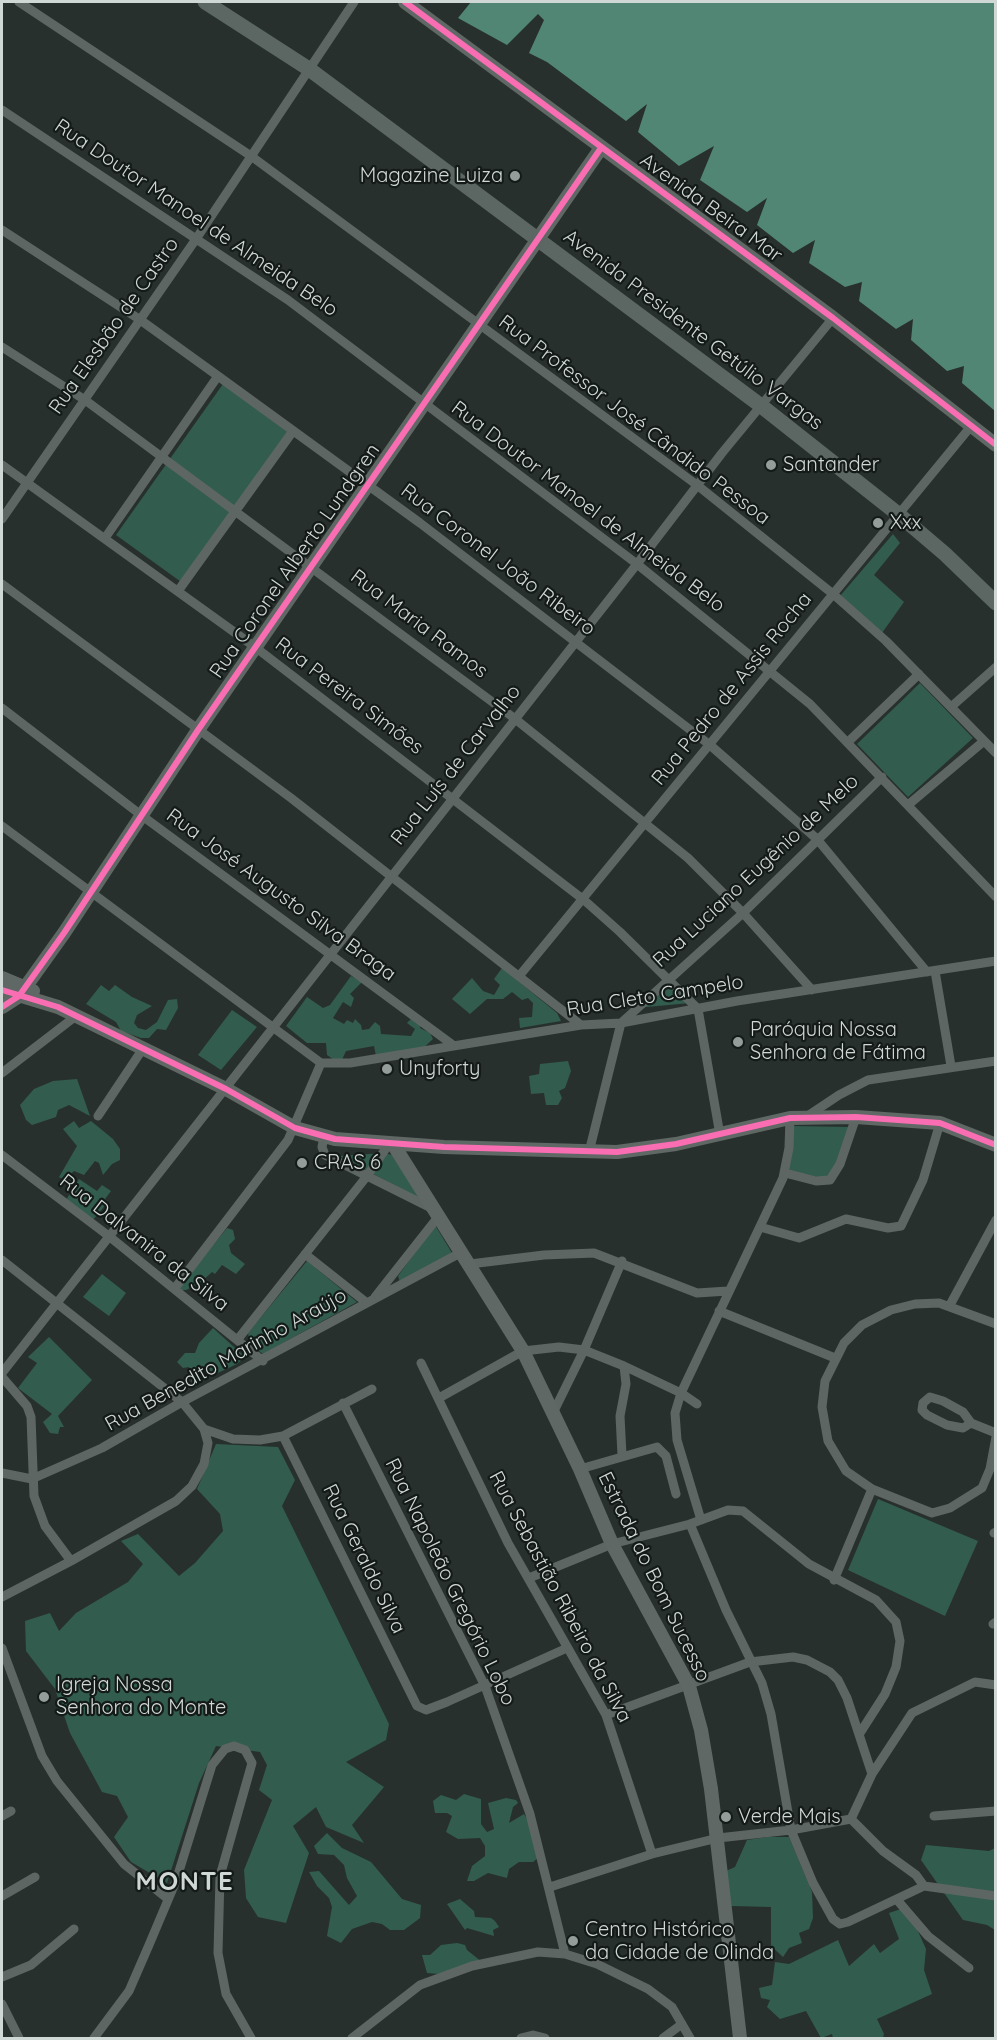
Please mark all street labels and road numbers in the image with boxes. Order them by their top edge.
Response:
street label: Rua Doutor Manoel de Almeida Belo [50,114,342,322]
street label: Avenida Beira Mar [635,148,787,268]
street label: Avenida Presidente Getúlio Vargas [559,225,827,435]
street label: Rua Elesbão de Castro [44,233,184,419]
street label: Rua Professor José Cândido Pessoa [494,310,774,530]
street label: Rua Doutor Manoel de Almeida Belo [446,396,730,618]
street label: Rua Coronel Alberto Lundgren [205,439,385,683]
street label: Rua Coronel João Ribeiro [396,479,600,641]
street label: Rua Maria Ramos [346,565,492,683]
street label: Rua Pedro de Assis Rocha [647,588,817,790]
street label: Rua Pereira Simões [270,632,428,760]
street label: Rua Luís de Carvalho [386,680,526,850]
street label: Rua Luciano Eugênio de Melo [648,769,864,973]
street label: Rua José Augusto Silva Braga [162,804,400,986]
street label: Rua Cleto Campelo [565,970,745,1022]
street label: Rua Dalvanira da Silva [55,1169,233,1317]
street label: Rua Benedito Marinho Araújo [101,1284,351,1436]
street label: Rua Napoleão Gregório Lobo [380,1455,520,1709]
street label: Rua Sebastião Ribeiro da Silva [483,1467,637,1727]
street label: Estrada do Bom Sucesso [593,1468,715,1686]
street label: Rua Geraldo Silva [317,1480,411,1638]

